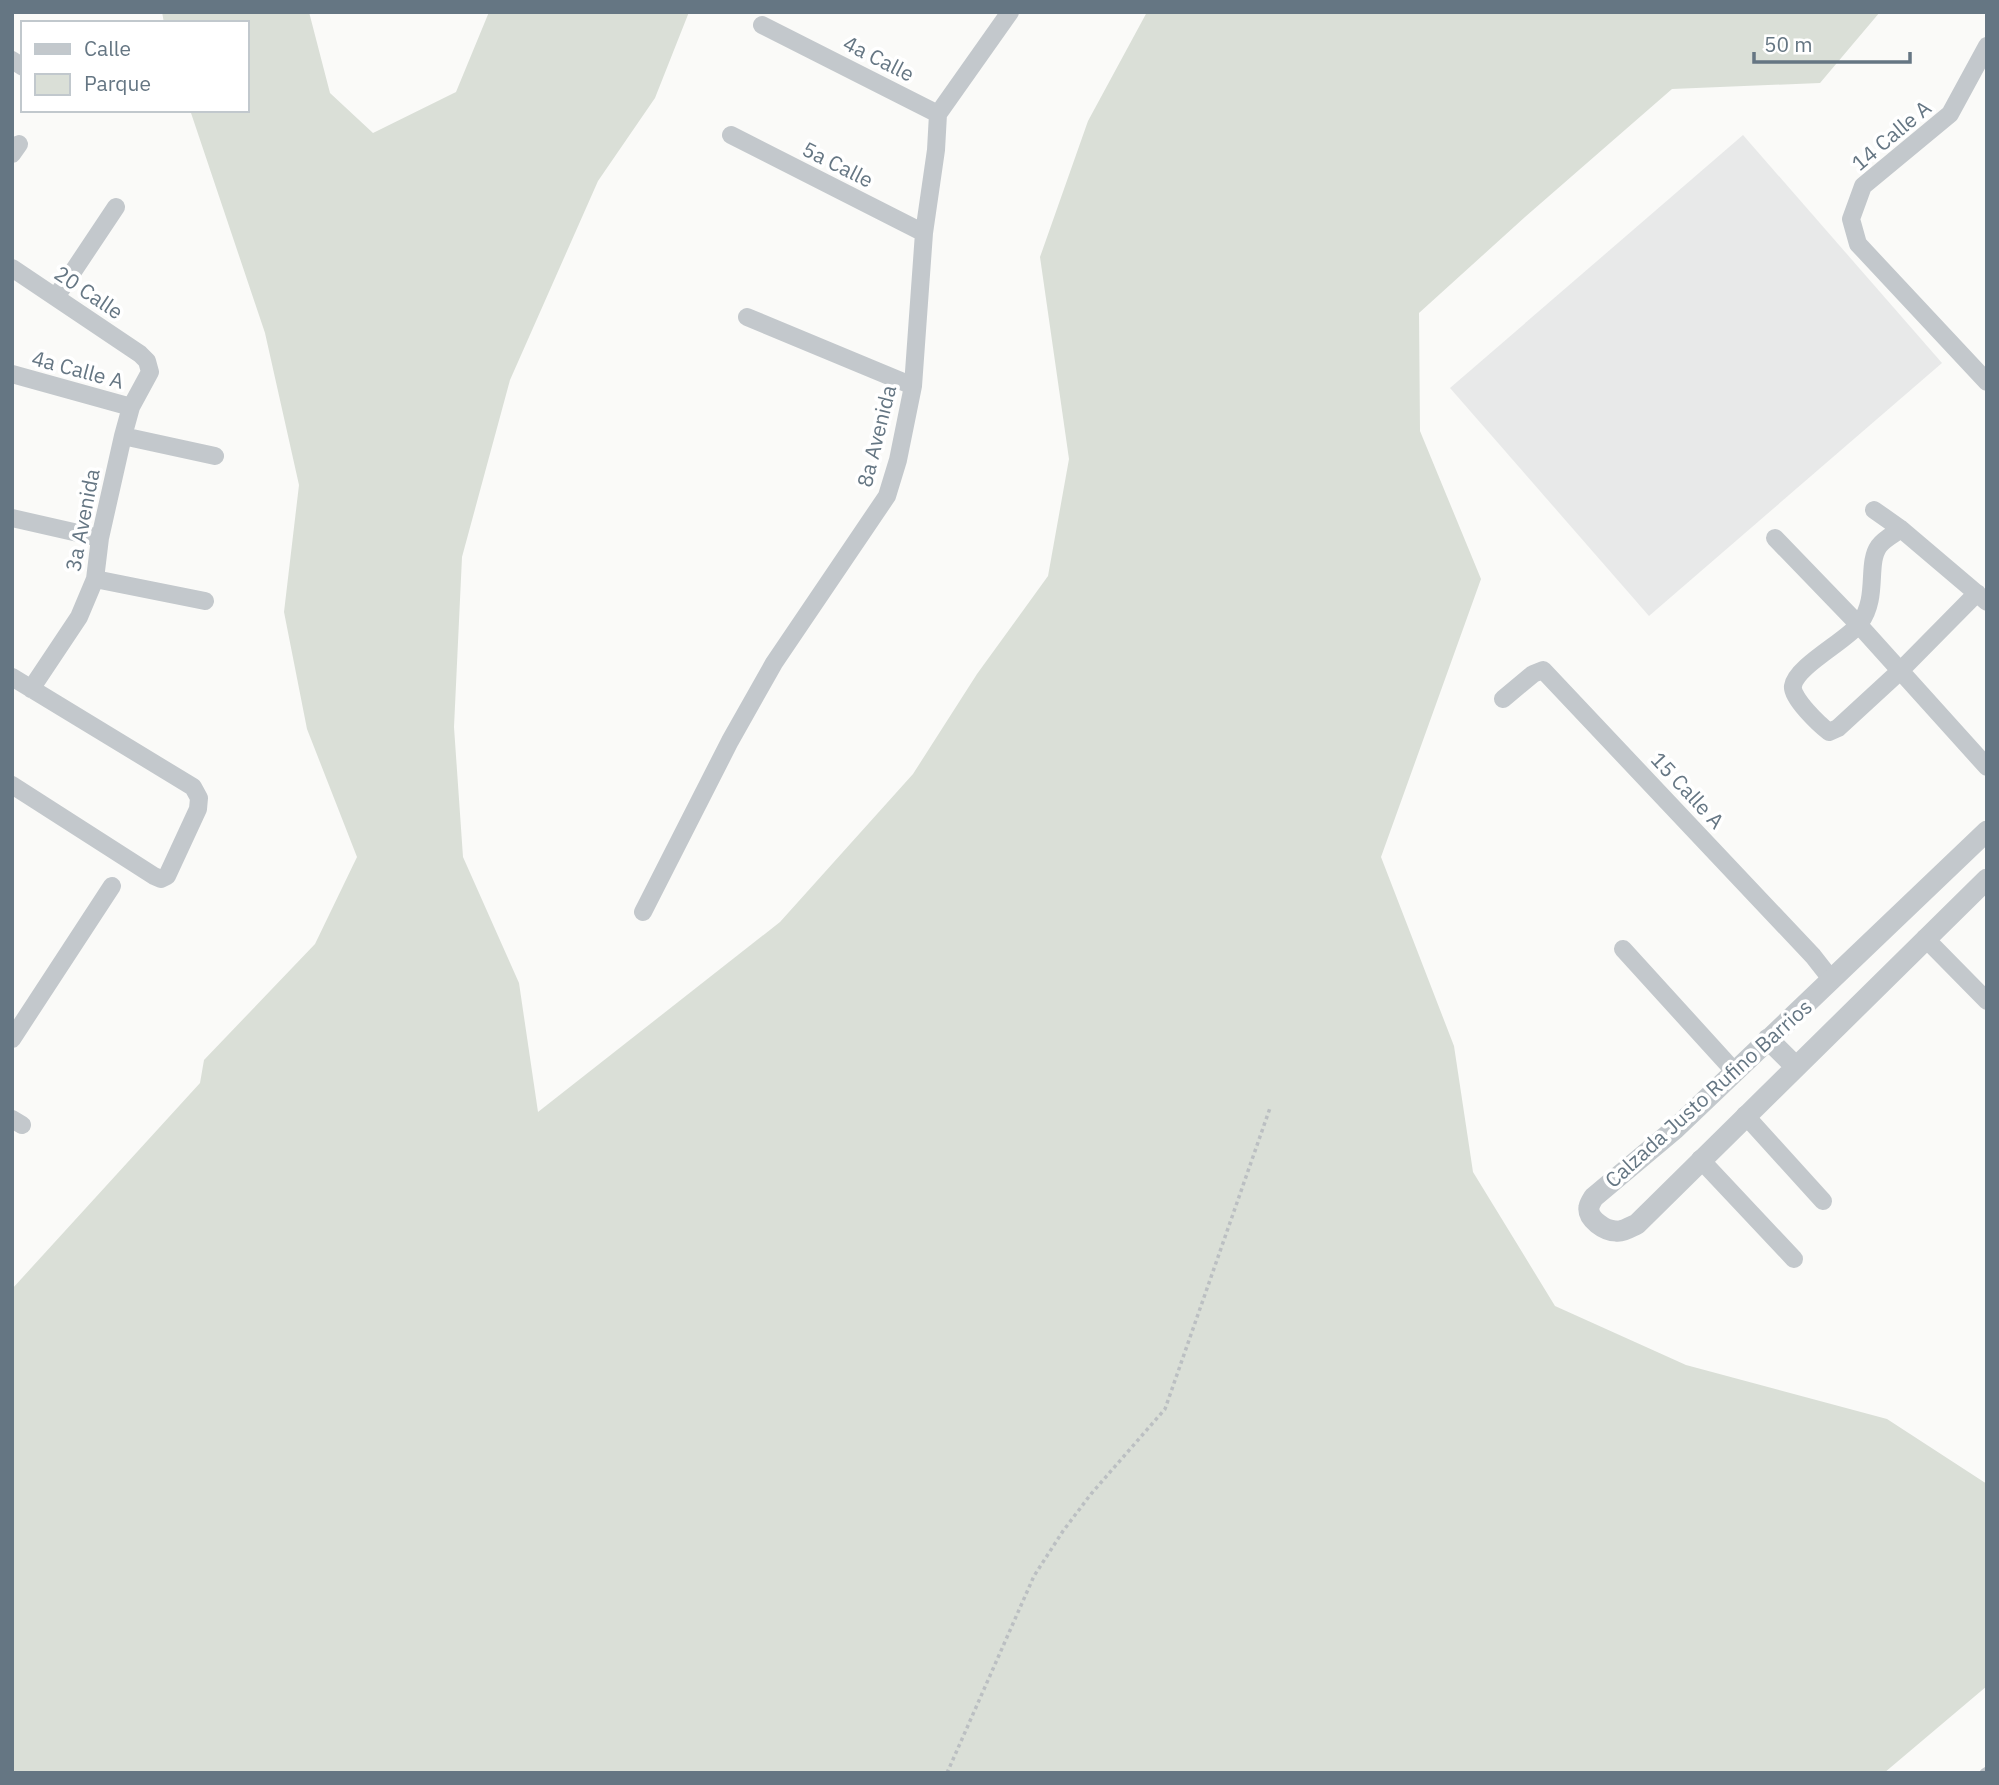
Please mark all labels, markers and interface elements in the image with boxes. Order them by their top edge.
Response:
legend [21,21,248,112]
scale bar [1754,21,1910,65]
street label: 4a Calle [839,28,919,88]
text: 50 m [1764,30,1813,58]
text: Calle [84,34,131,62]
text: Parque [84,69,151,97]
street label: 14 Calle A [1845,94,1937,176]
street label: 5a Calle [798,134,878,194]
street label: 20 Calle [49,259,129,325]
street label: 4a Calle A [29,343,127,395]
street label: 8a Avenida [850,382,902,490]
street label: 3a Avenida [58,466,106,574]
street label: 15 Calle A [1645,745,1731,835]
street label: Calzada Justo Rufino Barrios [1598,992,1818,1194]

